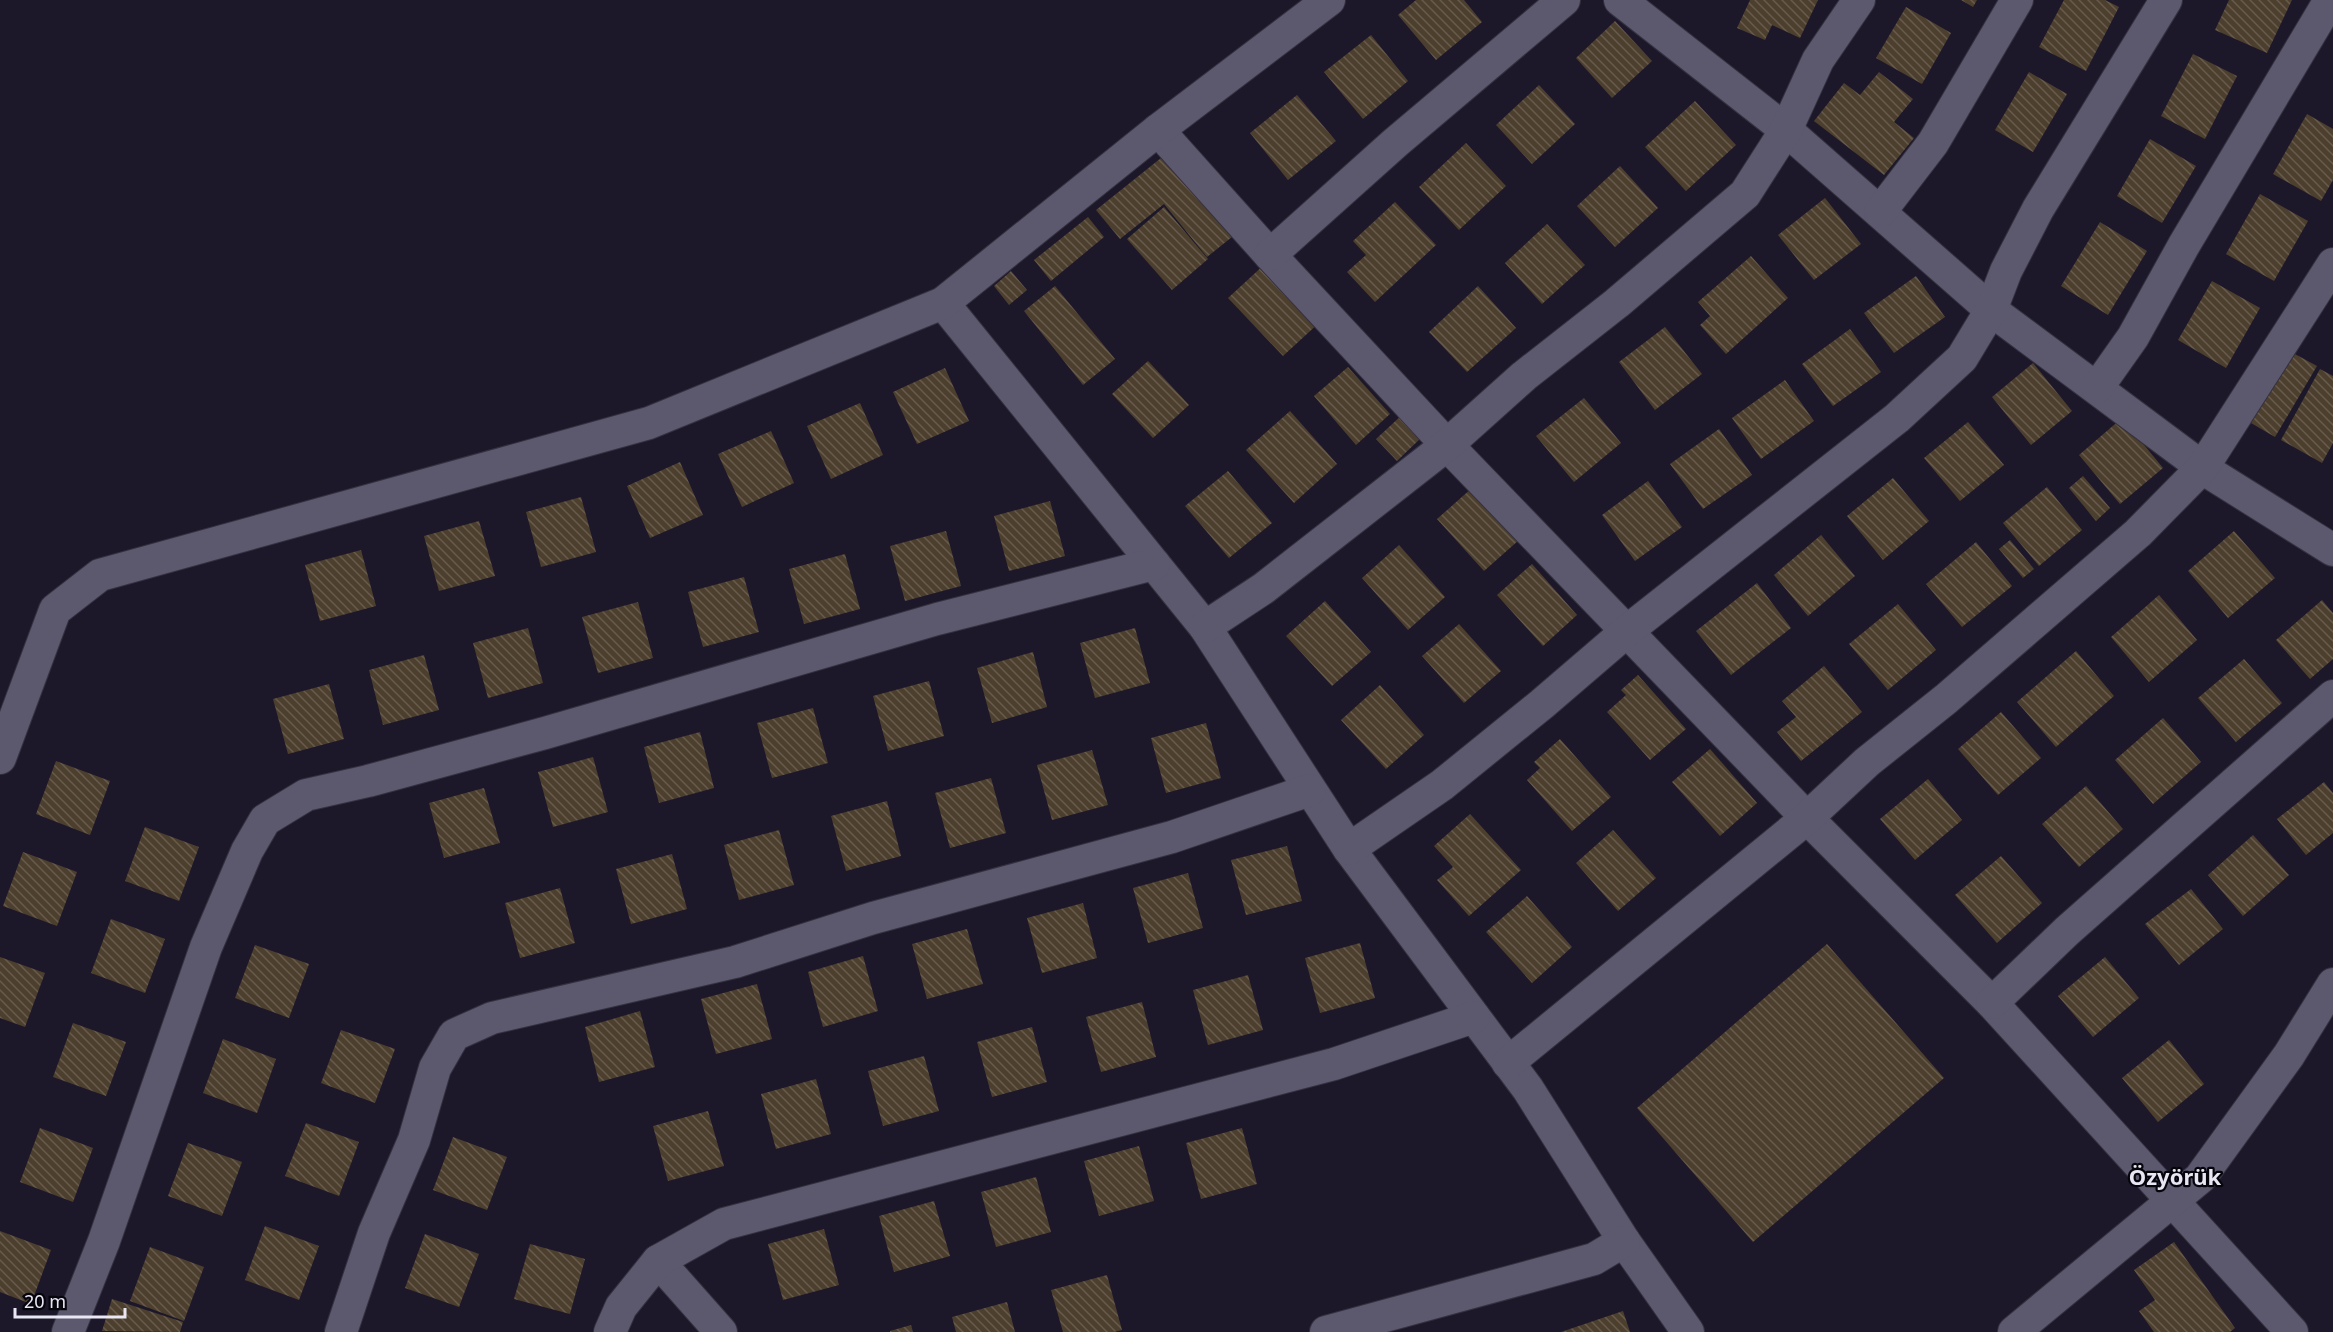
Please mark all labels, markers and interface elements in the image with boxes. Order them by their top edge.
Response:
district label: Özyörük [2129,1161,2222,1191]
scale bar [15,1281,124,1319]
text: 20 m [24,1289,66,1313]

